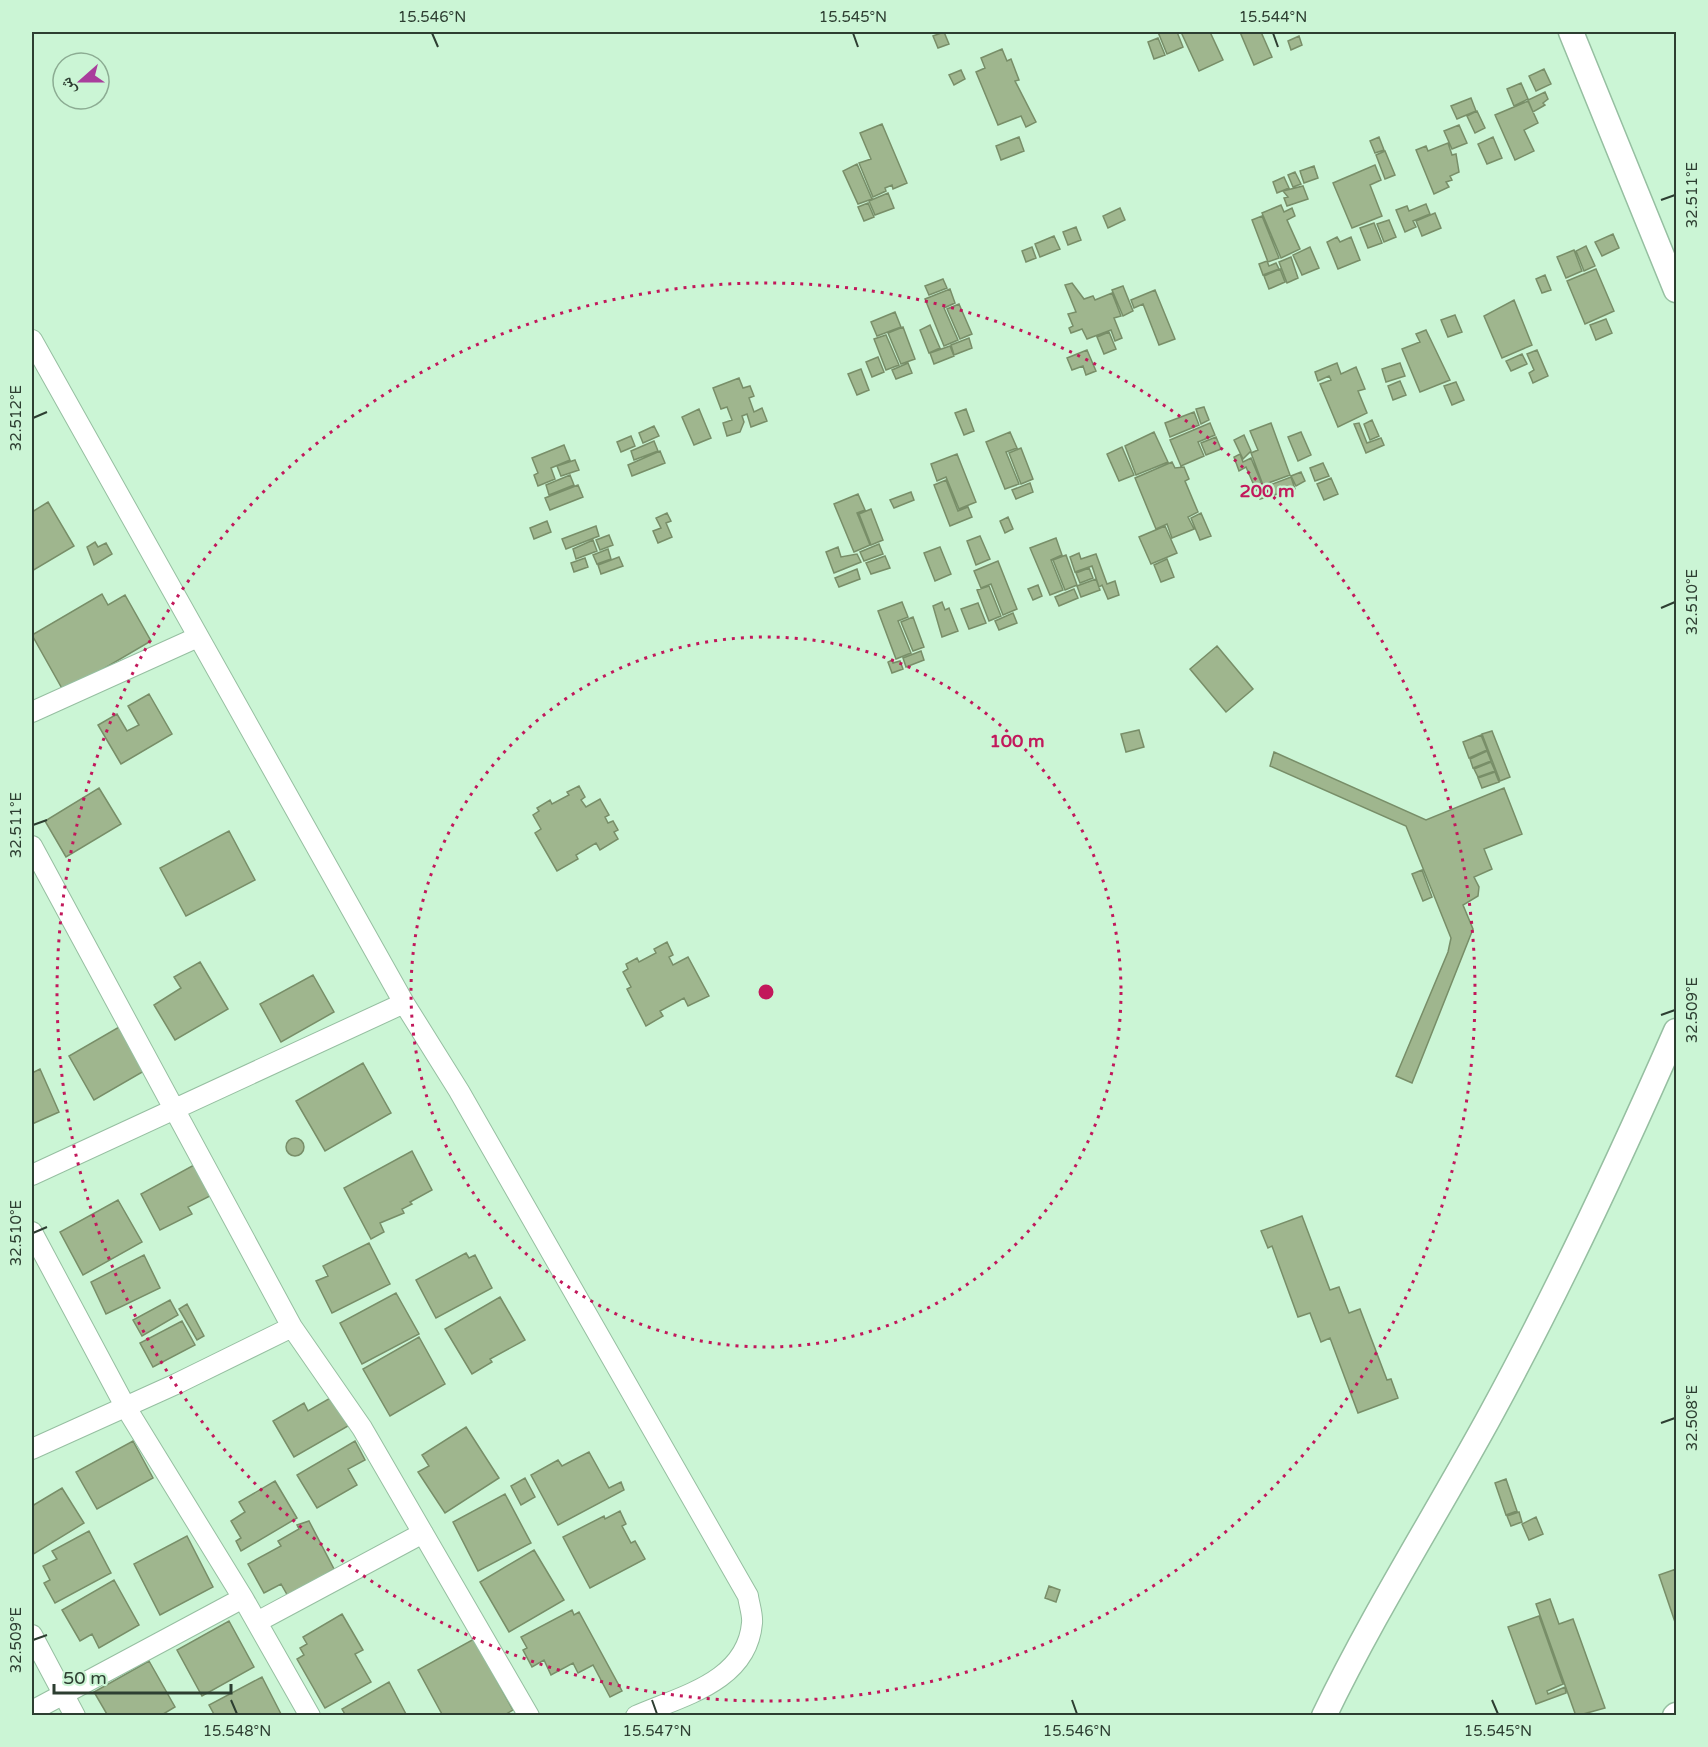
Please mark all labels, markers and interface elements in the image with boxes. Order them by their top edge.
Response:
text: 15.546°N [398,8,466,26]
text: 15.545°N [819,8,887,26]
text: 15.544°N [1239,8,1307,26]
north arrow [51,51,111,111]
text: ش [56,74,80,98]
text: 32.511°E [1683,162,1701,228]
text: 32.512°E [7,385,25,451]
text: 200 m [1239,480,1295,502]
text: 32.510°E [1683,569,1701,635]
text: 100 m [989,730,1045,752]
text: 32.511°E [7,792,25,858]
text: 32.509°E [1683,977,1701,1043]
centre of rings [756,982,776,1002]
text: 32.510°E [7,1200,25,1266]
text: 32.508°E [1683,1385,1701,1451]
text: 32.509°E [7,1607,25,1673]
scale bar [54,1657,231,1695]
text: 50 m [63,1667,107,1689]
text: 15.548°N [203,1722,271,1740]
text: 15.547°N [623,1722,691,1740]
text: 15.546°N [1043,1722,1111,1740]
text: 15.545°N [1464,1722,1532,1740]

